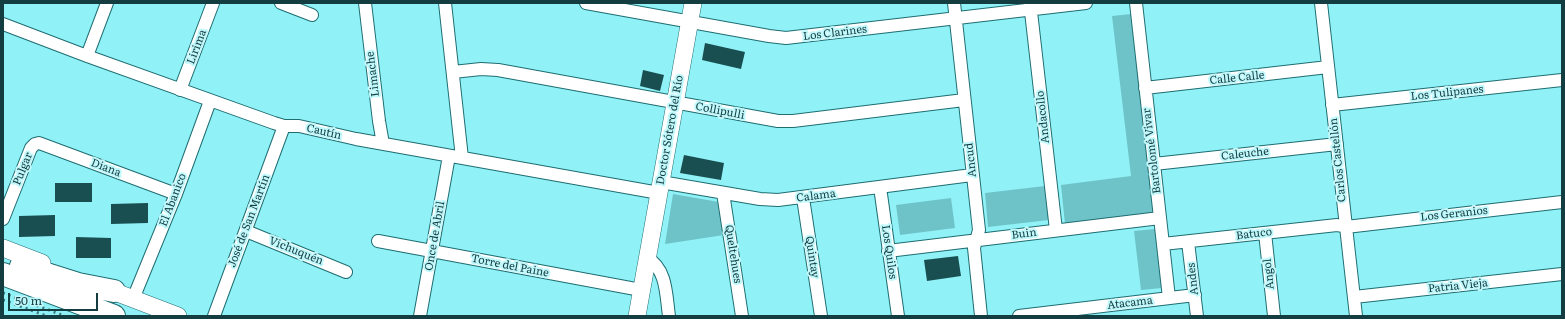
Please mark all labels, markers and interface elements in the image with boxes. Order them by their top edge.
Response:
street label: Los Clarines [802,23,868,43]
street label: Lirima [184,28,210,66]
street label: Limache [364,51,382,97]
street label: Calle Calle [1209,69,1265,87]
street label: Doctor Sótero del Río [654,74,686,186]
street label: Los Tulipanes [1410,83,1484,103]
street label: Andacollo [1034,90,1052,144]
street label: Collipulli [694,100,746,122]
street label: Bartolomé Vivar [1140,107,1164,195]
street label: Carlos Castellón [1327,117,1349,203]
street label: Cautín [305,122,343,142]
street label: Ancud [963,142,979,178]
street label: Caleuche [1220,145,1270,163]
street label: Pulgar [10,151,36,187]
street label: Diana [89,156,123,180]
street label: El Abanico [157,171,189,229]
street label: José de San Martín [225,173,273,269]
street label: Calama [796,187,836,205]
street label: Once de Abril [422,200,448,272]
street label: Los Geranios [1420,204,1488,224]
street label: Queltehues [722,224,744,284]
street label: Los Quilos [879,224,899,280]
street label: Batuco [1235,225,1273,243]
street label: Buin [1011,226,1037,242]
street label: Vichuquén [267,234,325,268]
street label: Quintay [802,235,822,279]
street label: Torre del Paine [470,252,550,280]
street label: Angol [1261,258,1277,290]
street label: Andes [1185,262,1201,296]
street label: Patria Vieja [1428,276,1488,296]
scale bar [10,285,100,311]
text: 50 m [15,291,42,309]
street label: Atacama [1107,294,1153,312]

